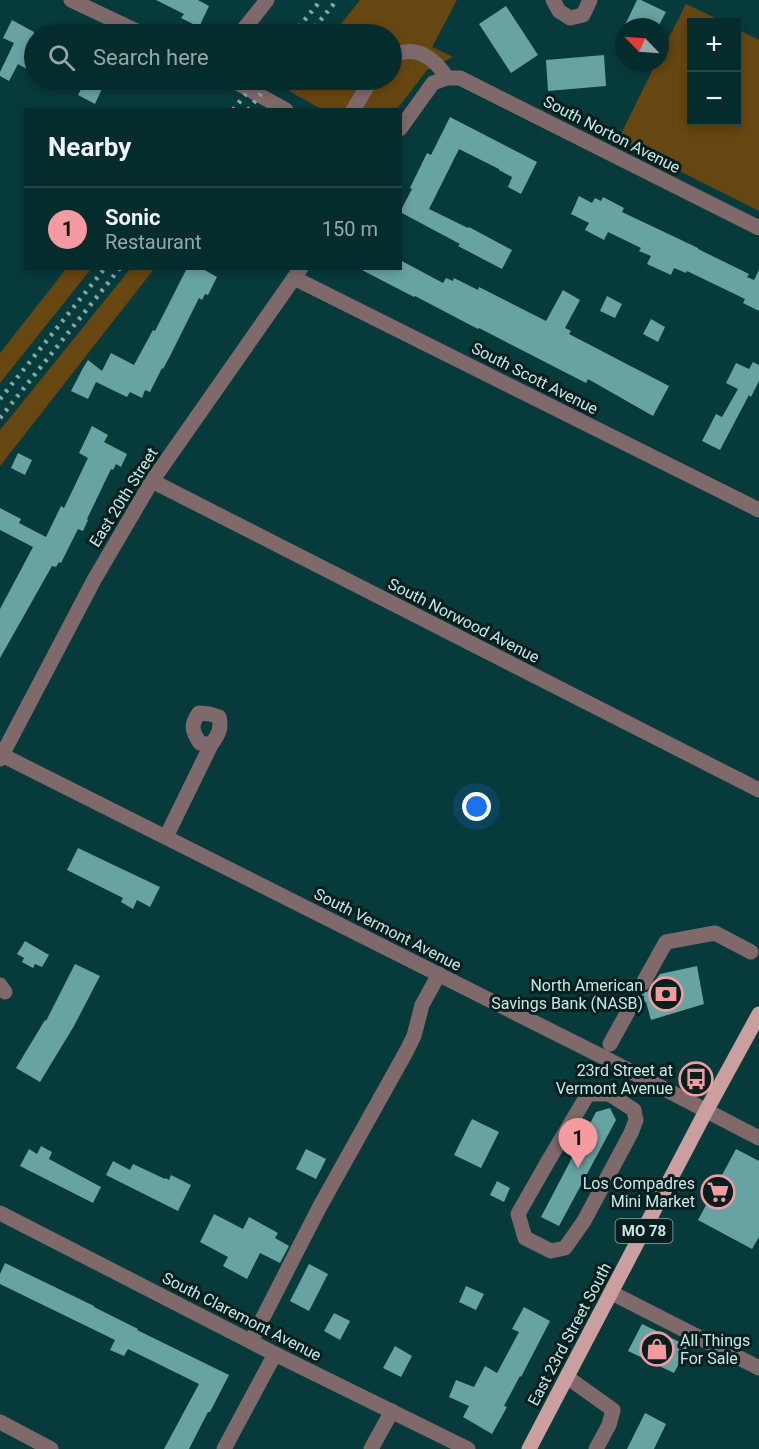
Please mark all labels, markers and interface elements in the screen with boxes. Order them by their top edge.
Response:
north arrow [615,18,669,72]
map controls [687,18,741,126]
button: + [687,18,741,72]
search box [24,24,402,90]
icon: search [45,41,78,74]
text: Search here [93,45,209,70]
button: − [687,72,741,126]
street label: South Norton Avenue [540,92,683,177]
text: Nearby [48,132,131,162]
text: Sonic [105,205,161,230]
text: 1 [62,217,73,241]
text: 150 m [322,217,378,241]
text: Restaurant [105,230,202,254]
street label: South Scott Avenue [468,338,601,419]
street label: East 20th Street [85,444,162,550]
street label: South Norwood Avenue [385,574,543,667]
your location [462,792,491,821]
street label: South Vermont Avenue [311,884,465,975]
place label: North American Savings Bank (NASB) [491,976,643,1013]
bank icon: North American Savings Bank (NASB) [648,976,684,1012]
place label: 23rd Street at Vermont Avenue [556,1061,673,1098]
bus stop icon: 23rd Street at Vermont Avenue [678,1061,714,1097]
pin: 1 [558,1118,598,1168]
place label: Los Compadres Mini Market [583,1174,695,1211]
supermarket icon: Los Compadres Mini Market [700,1174,736,1210]
road number: MO 78 [616,1219,672,1243]
street label: East 23rd Street South [524,1259,615,1409]
street label: South Claremont Avenue [159,1268,324,1365]
shop icon: All Things For Sale [639,1331,675,1367]
place label: All Things For Sale [680,1331,750,1368]

